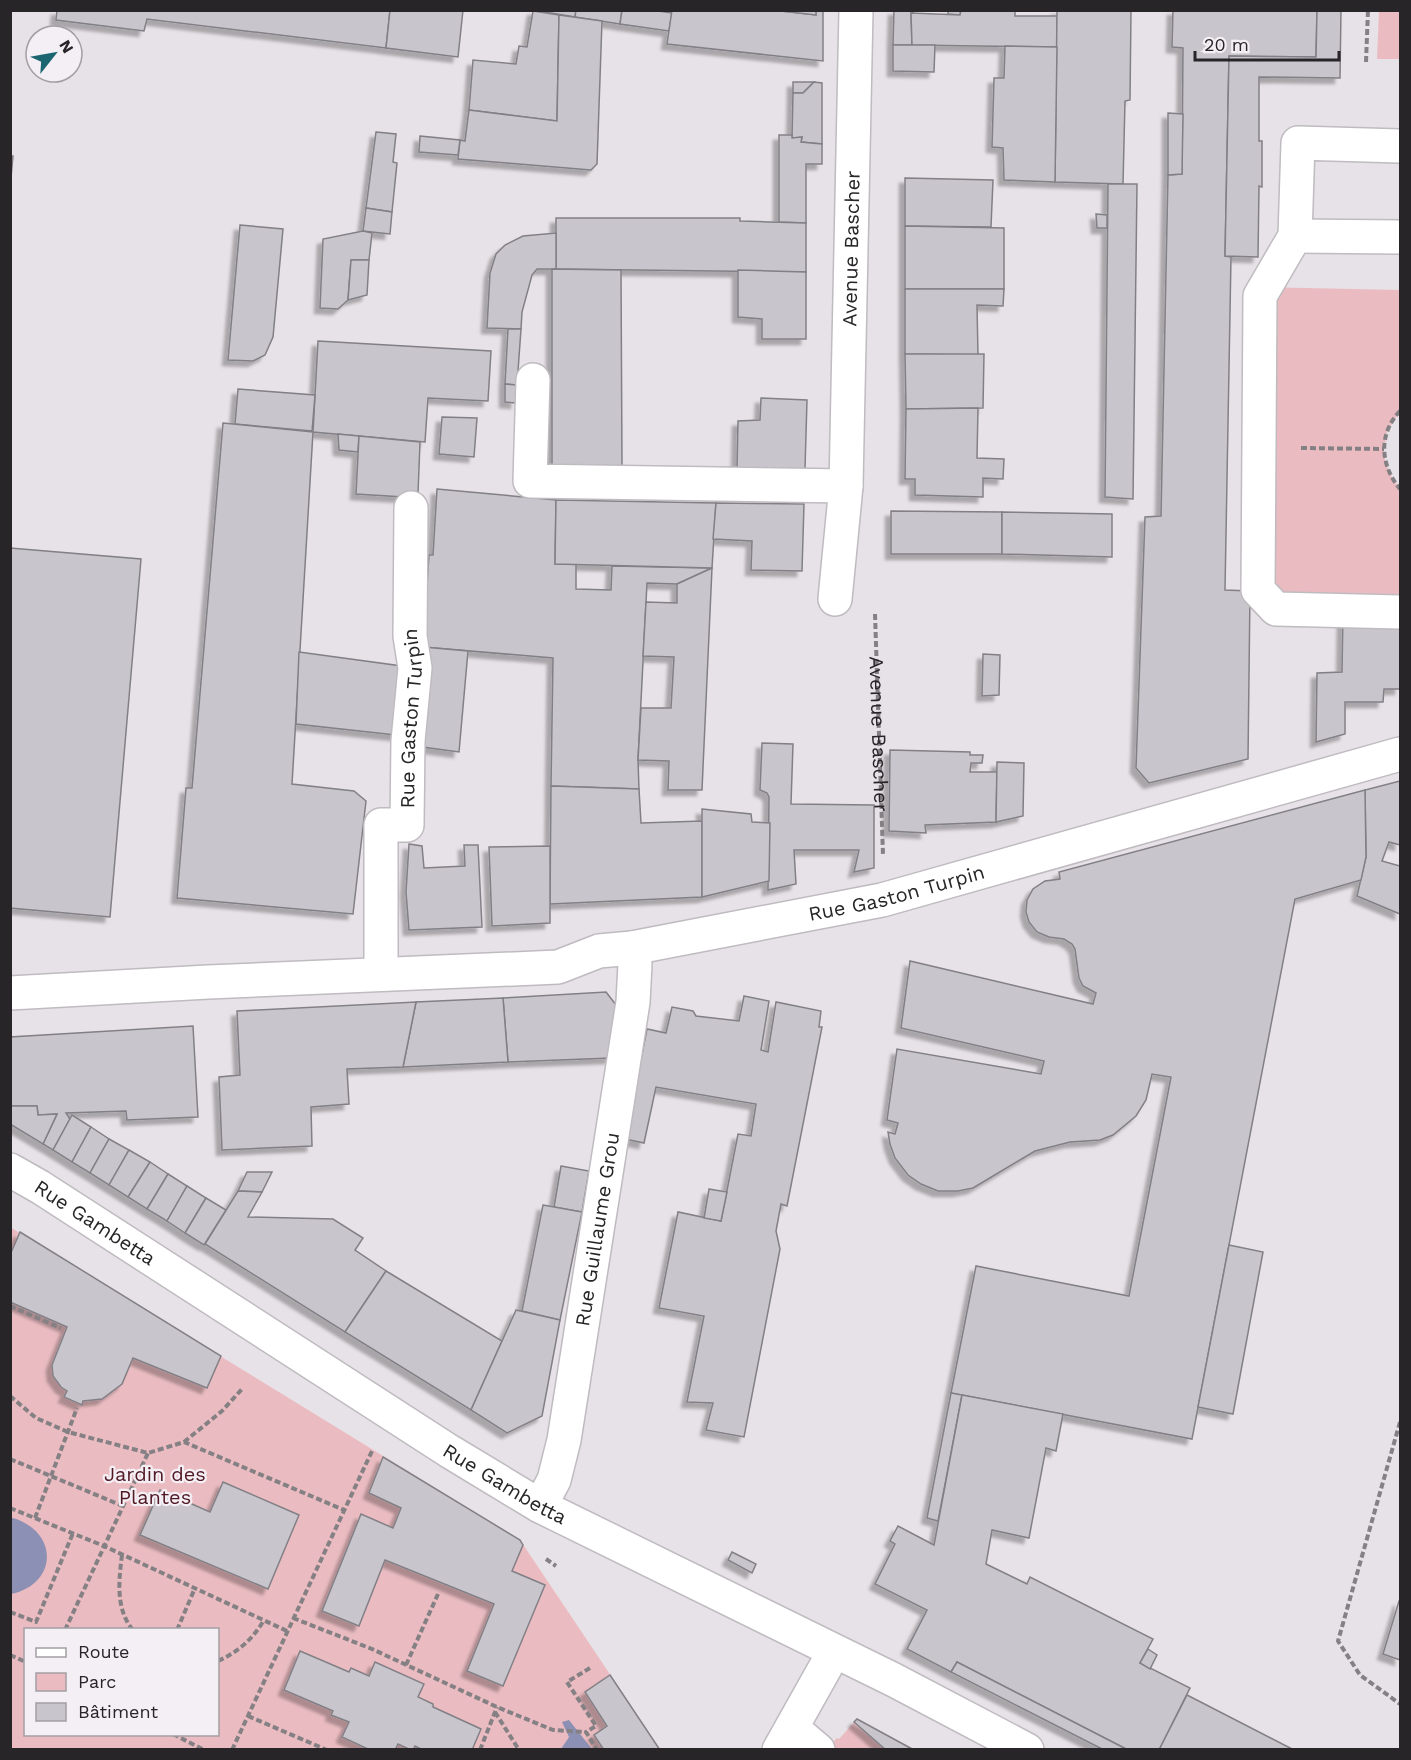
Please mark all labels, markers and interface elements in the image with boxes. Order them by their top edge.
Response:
north arrow [24,24,84,84]
scale bar [1195,24,1339,62]
text: 20 m [1204,34,1249,55]
text: N [55,37,78,57]
street label: Avenue Bascher [837,170,865,327]
street label: Rue Gaston Turpin [395,628,427,809]
street label: Avenue Bascher [864,656,894,812]
street label: Rue Gaston Turpin [806,860,987,926]
street label: Rue Guillaume Grou [570,1131,624,1328]
street label: Rue Gambetta [30,1175,160,1270]
street label: Rue Gambetta [439,1438,570,1529]
park label: Jardin des Plantes [104,1462,206,1509]
legend [24,1628,219,1736]
text: Route [78,1641,130,1662]
text: Parc [78,1671,116,1692]
text: Bâtiment [78,1701,158,1722]

